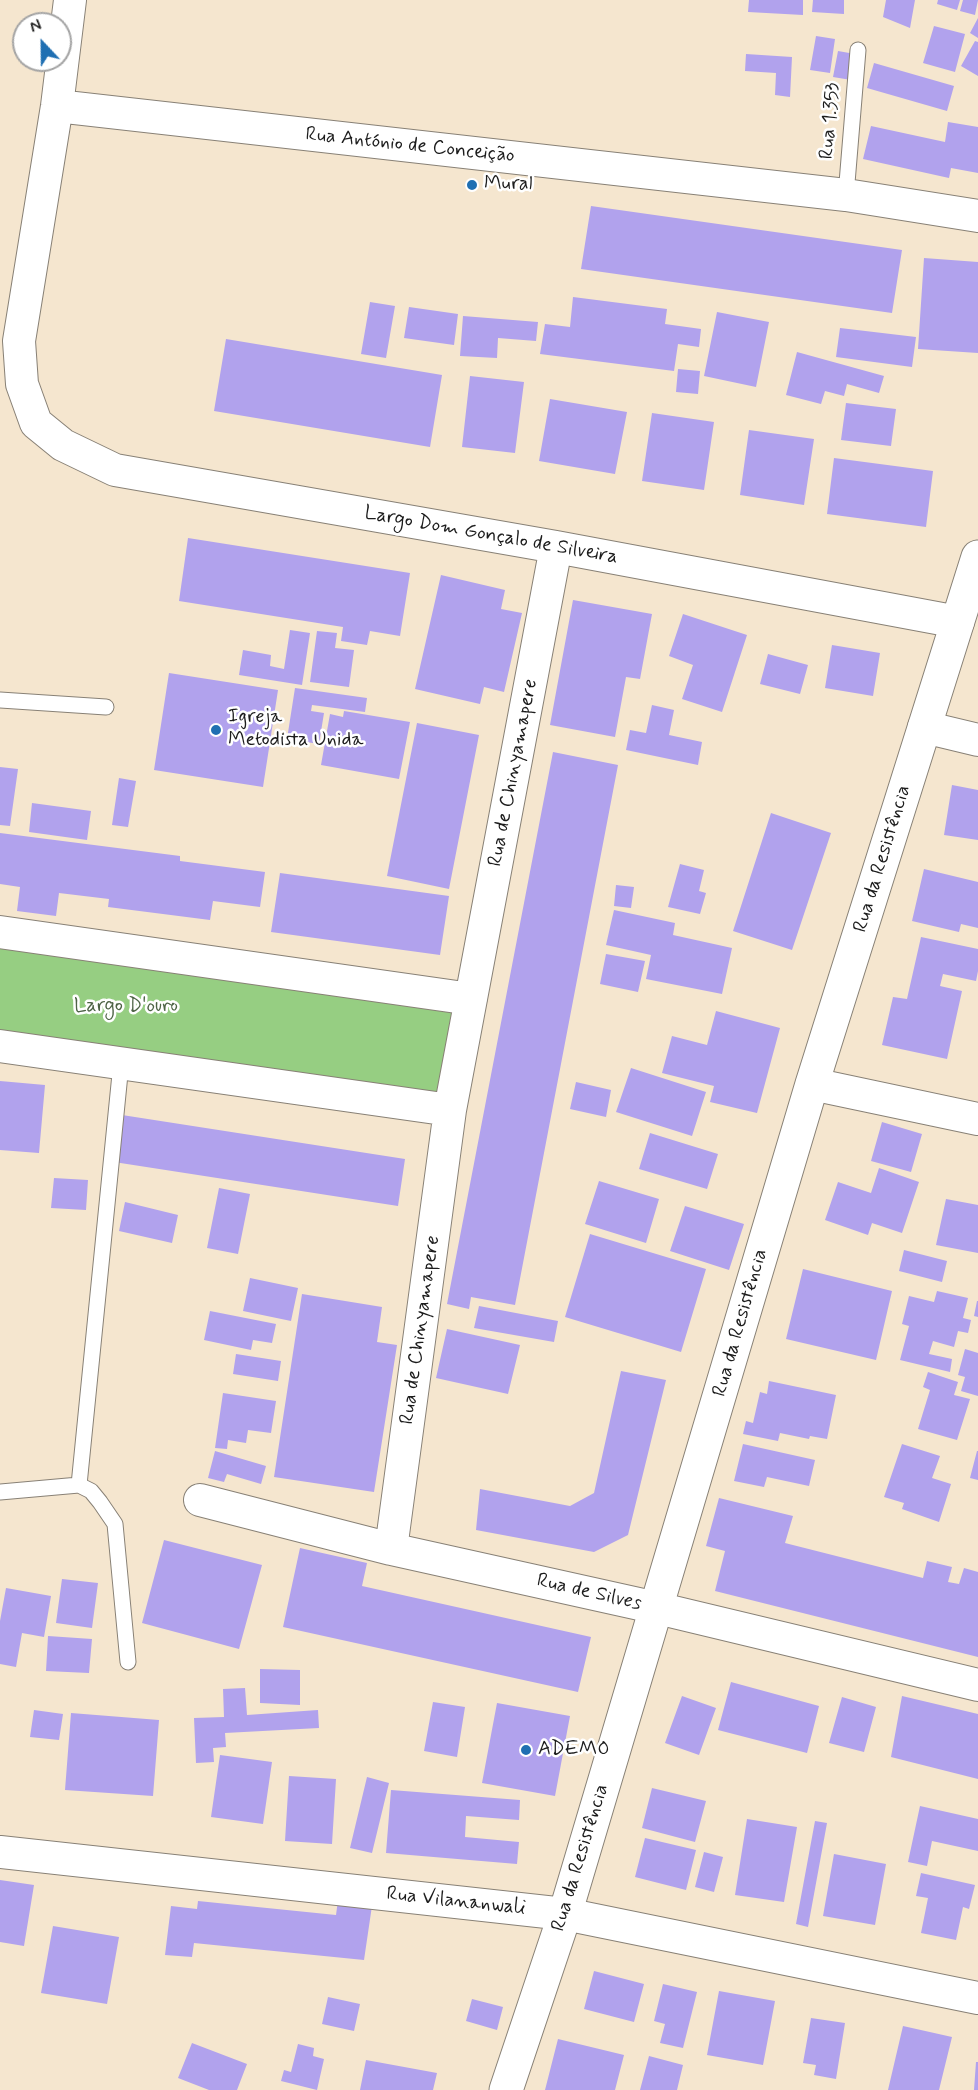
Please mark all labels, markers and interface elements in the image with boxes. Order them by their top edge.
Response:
north arrow [12,12,72,72]
text: N [27,15,45,38]
street label: Rua 1.353 [816,82,846,160]
street label: Rua António de Conceição [304,123,516,169]
place label: Mural [484,173,533,197]
marker: Mural [465,178,479,192]
street label: Largo Dom Gonçalo de Silveira [362,502,620,570]
street label: Rua de Chinyamapere [484,677,544,869]
place label: Igreja Metodista Unida [228,706,364,753]
marker: Igreja Metodista Unida [209,723,223,737]
street label: Rua da Resistência [849,783,917,935]
park label: Largo D'ouro [74,995,178,1019]
street label: Rua de Chinyamapere [396,1234,446,1426]
street label: Rua da Resistência [708,1246,774,1400]
street label: Rua de Silves [534,1569,644,1617]
place label: ADEMO [538,1738,610,1762]
marker: ADEMO [519,1743,533,1757]
street label: Rua da Resistência [547,1782,615,1934]
street label: Rua Vilananwali [385,1883,527,1921]

